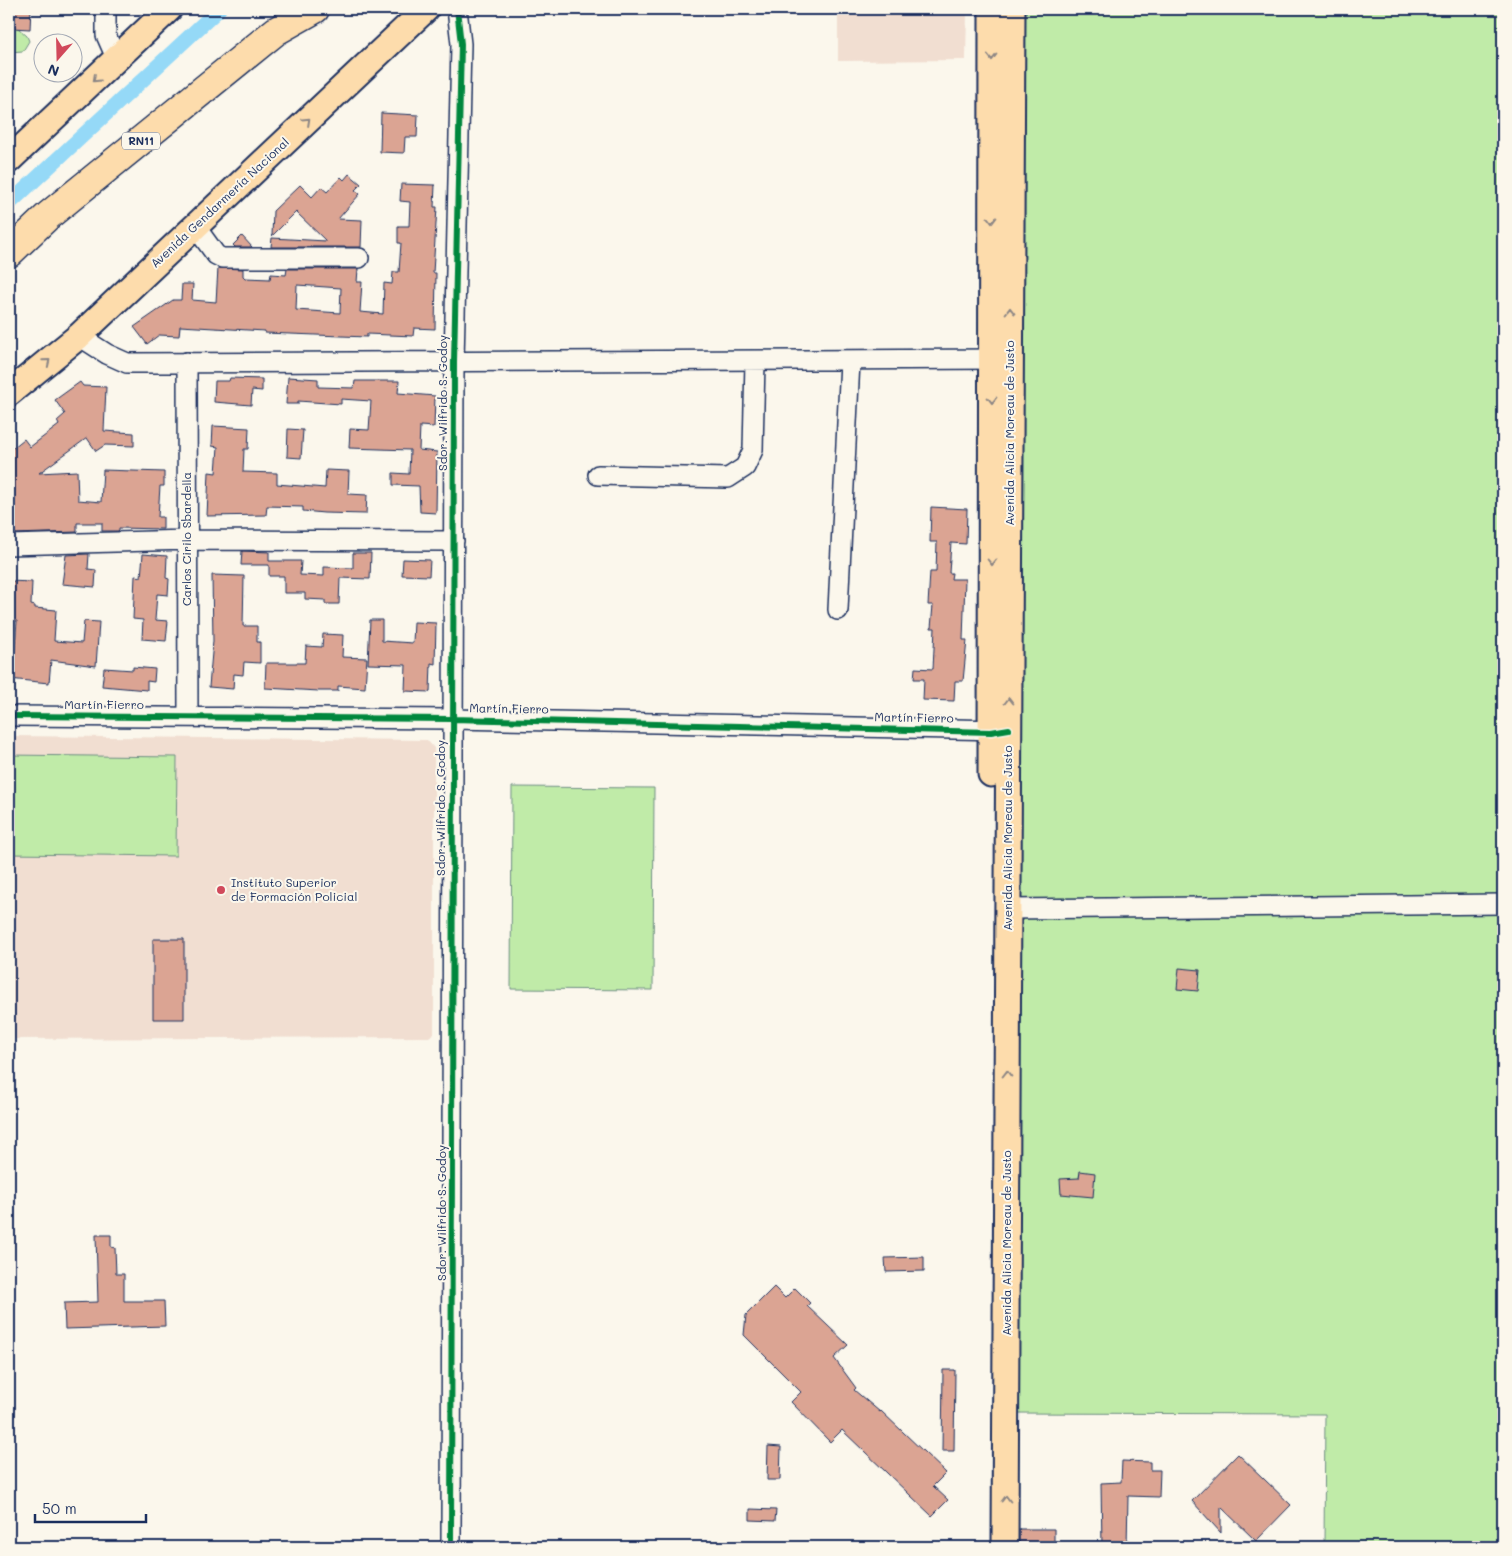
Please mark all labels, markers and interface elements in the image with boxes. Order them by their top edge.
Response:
north arrow [32,32,82,82]
one-way arrow [987,54,997,62]
text: N [45,60,62,81]
one-way arrow [93,73,102,82]
one-way arrow [301,118,310,127]
road number: RN11 [122,132,160,150]
street label: Avenida Gendarmería Nacional [147,134,292,271]
one-way arrow [987,216,997,224]
one-way arrow [1005,307,1015,314]
street label: Sdor. Wilfrido S. Godoy [434,335,450,471]
street label: Avenida Alicia Moreau de Justo [1001,340,1017,526]
one-way arrow [41,359,50,368]
one-way arrow [987,396,997,404]
street label: Carlos Cirilo Sbardella [178,472,194,606]
one-way arrow [987,559,997,567]
street label: Martín Fierro [64,696,144,712]
one-way arrow [1004,697,1014,704]
street label: Martín Fierro [469,699,549,717]
street label: Martín Fierro [874,708,954,726]
street label: Sdor. Wilfrido S. Godoy [432,740,448,876]
street label: Avenida Alicia Moreau de Justo [999,745,1015,931]
place label: Instituto Superior de Formación Policial [231,874,357,904]
marker: Instituto Superior de Formación Policial [215,884,227,896]
one-way arrow [1002,1069,1012,1077]
street label: Sdor. Wilfrido S. Godoy [433,1145,449,1281]
street label: Avenida Alicia Moreau de Justo [998,1150,1014,1336]
scale bar [35,1491,146,1523]
one-way arrow [1001,1494,1011,1502]
text: 50 m [42,1498,77,1518]

